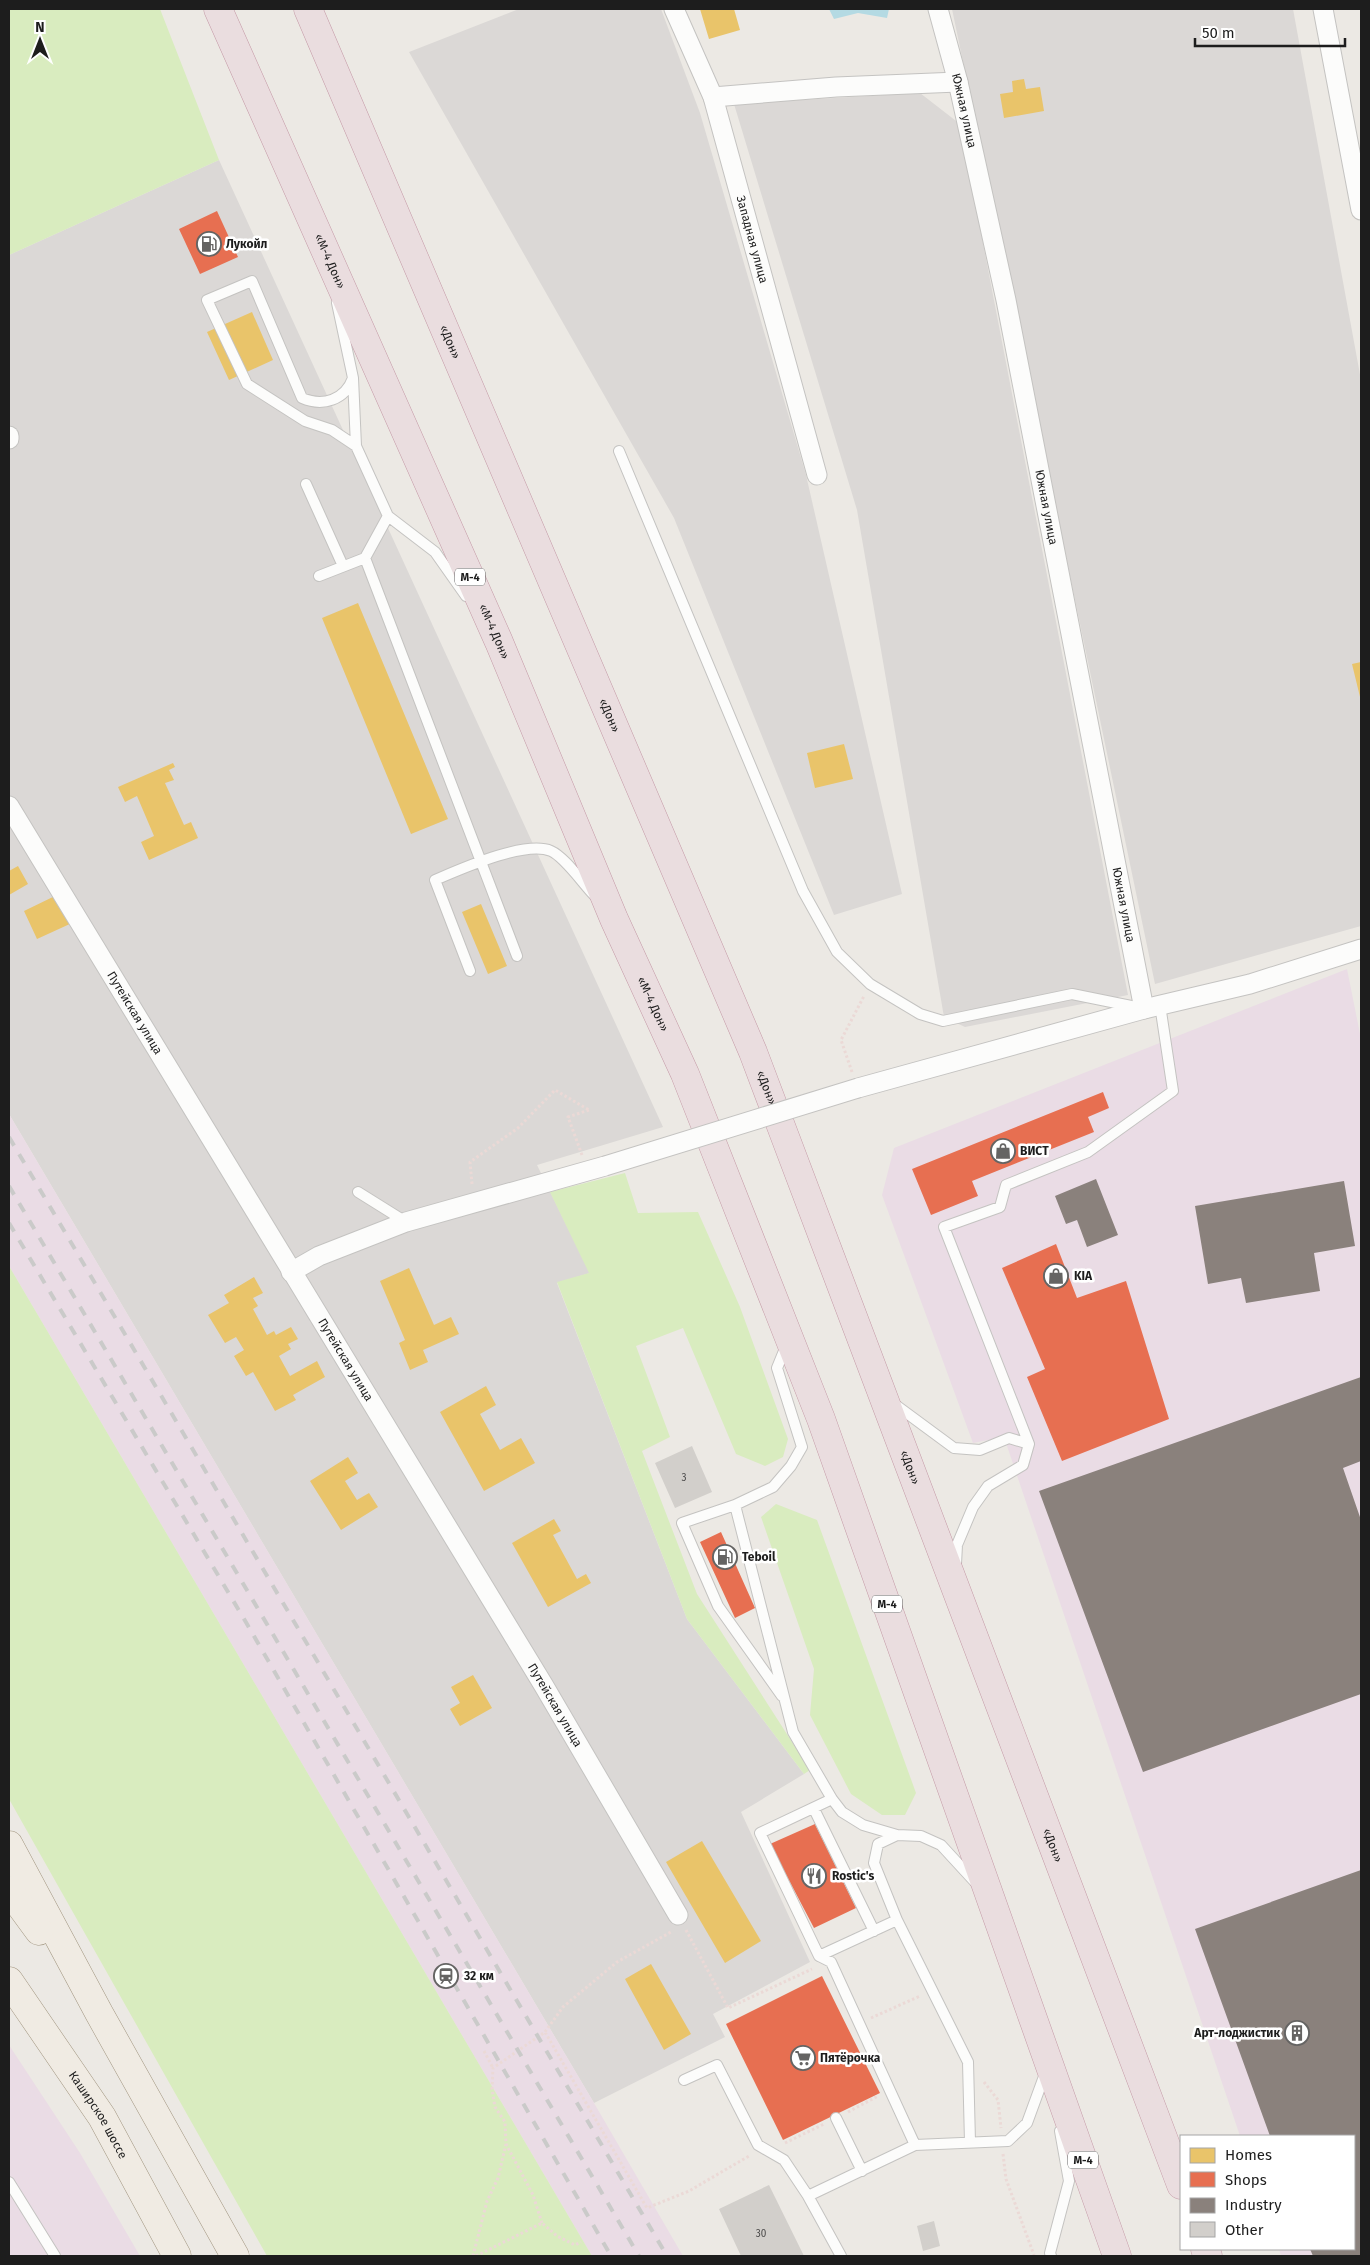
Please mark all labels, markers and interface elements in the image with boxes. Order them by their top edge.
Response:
north arrow [15,15,65,65]
scale bar [1195,15,1345,47]
text: N [35,19,45,36]
text: 50 m [1202,24,1235,42]
street label: Южная улица [949,72,979,149]
street label: Западная улица [733,194,771,285]
fuel station icon: Лукойл [196,231,222,257]
street label: «М-4 Дон» [312,232,348,291]
place label: Лукойл [226,237,268,251]
street label: «Дон» [437,323,463,361]
street label: Южная улица [1032,468,1060,546]
road number: М-4 [455,568,485,586]
street label: «М-4 Дон» [476,602,512,661]
street label: «Дон» [596,696,623,735]
street label: Южная улица [1110,866,1138,943]
street label: Путейская улица [104,969,165,1057]
street label: «М-4 Дон» [634,974,672,1034]
street label: «Дон» [754,1069,779,1107]
shop icon: ВИСТ [990,1138,1016,1164]
place label: ВИСТ [1020,1144,1049,1158]
shop icon: KIA [1043,1263,1069,1289]
place label: KIA [1074,1269,1093,1283]
street label: Путейская улица [315,1316,376,1404]
street label: «Дон» [897,1448,923,1487]
house number: 3 [682,1472,687,1484]
fuel station icon: Teboil [712,1544,738,1570]
place label: Teboil [742,1550,776,1564]
road number: М-4 [872,1596,902,1612]
street label: Путейская улица [525,1661,585,1749]
street label: «Дон» [1040,1826,1066,1864]
restaurant icon: Rostic's [801,1863,827,1889]
place label: Rostic's [832,1869,875,1883]
station icon: 32 км [433,1963,459,1989]
place label: 32 км [463,1969,494,1983]
building icon: Арт-лоджистик [1284,2020,1310,2046]
place label: Арт-лоджистик [1193,2026,1280,2040]
supermarket icon: Пятёрочка [790,2045,816,2071]
place label: Пятёрочка [820,2051,881,2065]
street label: Каширское шоссе [66,2069,130,2161]
legend [1180,2135,1355,2250]
text: Homes [1225,2146,1272,2164]
road number: М-4 [1068,2152,1098,2168]
text: Shops [1225,2171,1267,2189]
text: Industry [1225,2196,1282,2214]
text: Other [1225,2221,1264,2239]
house number: 30 [756,2228,767,2240]

